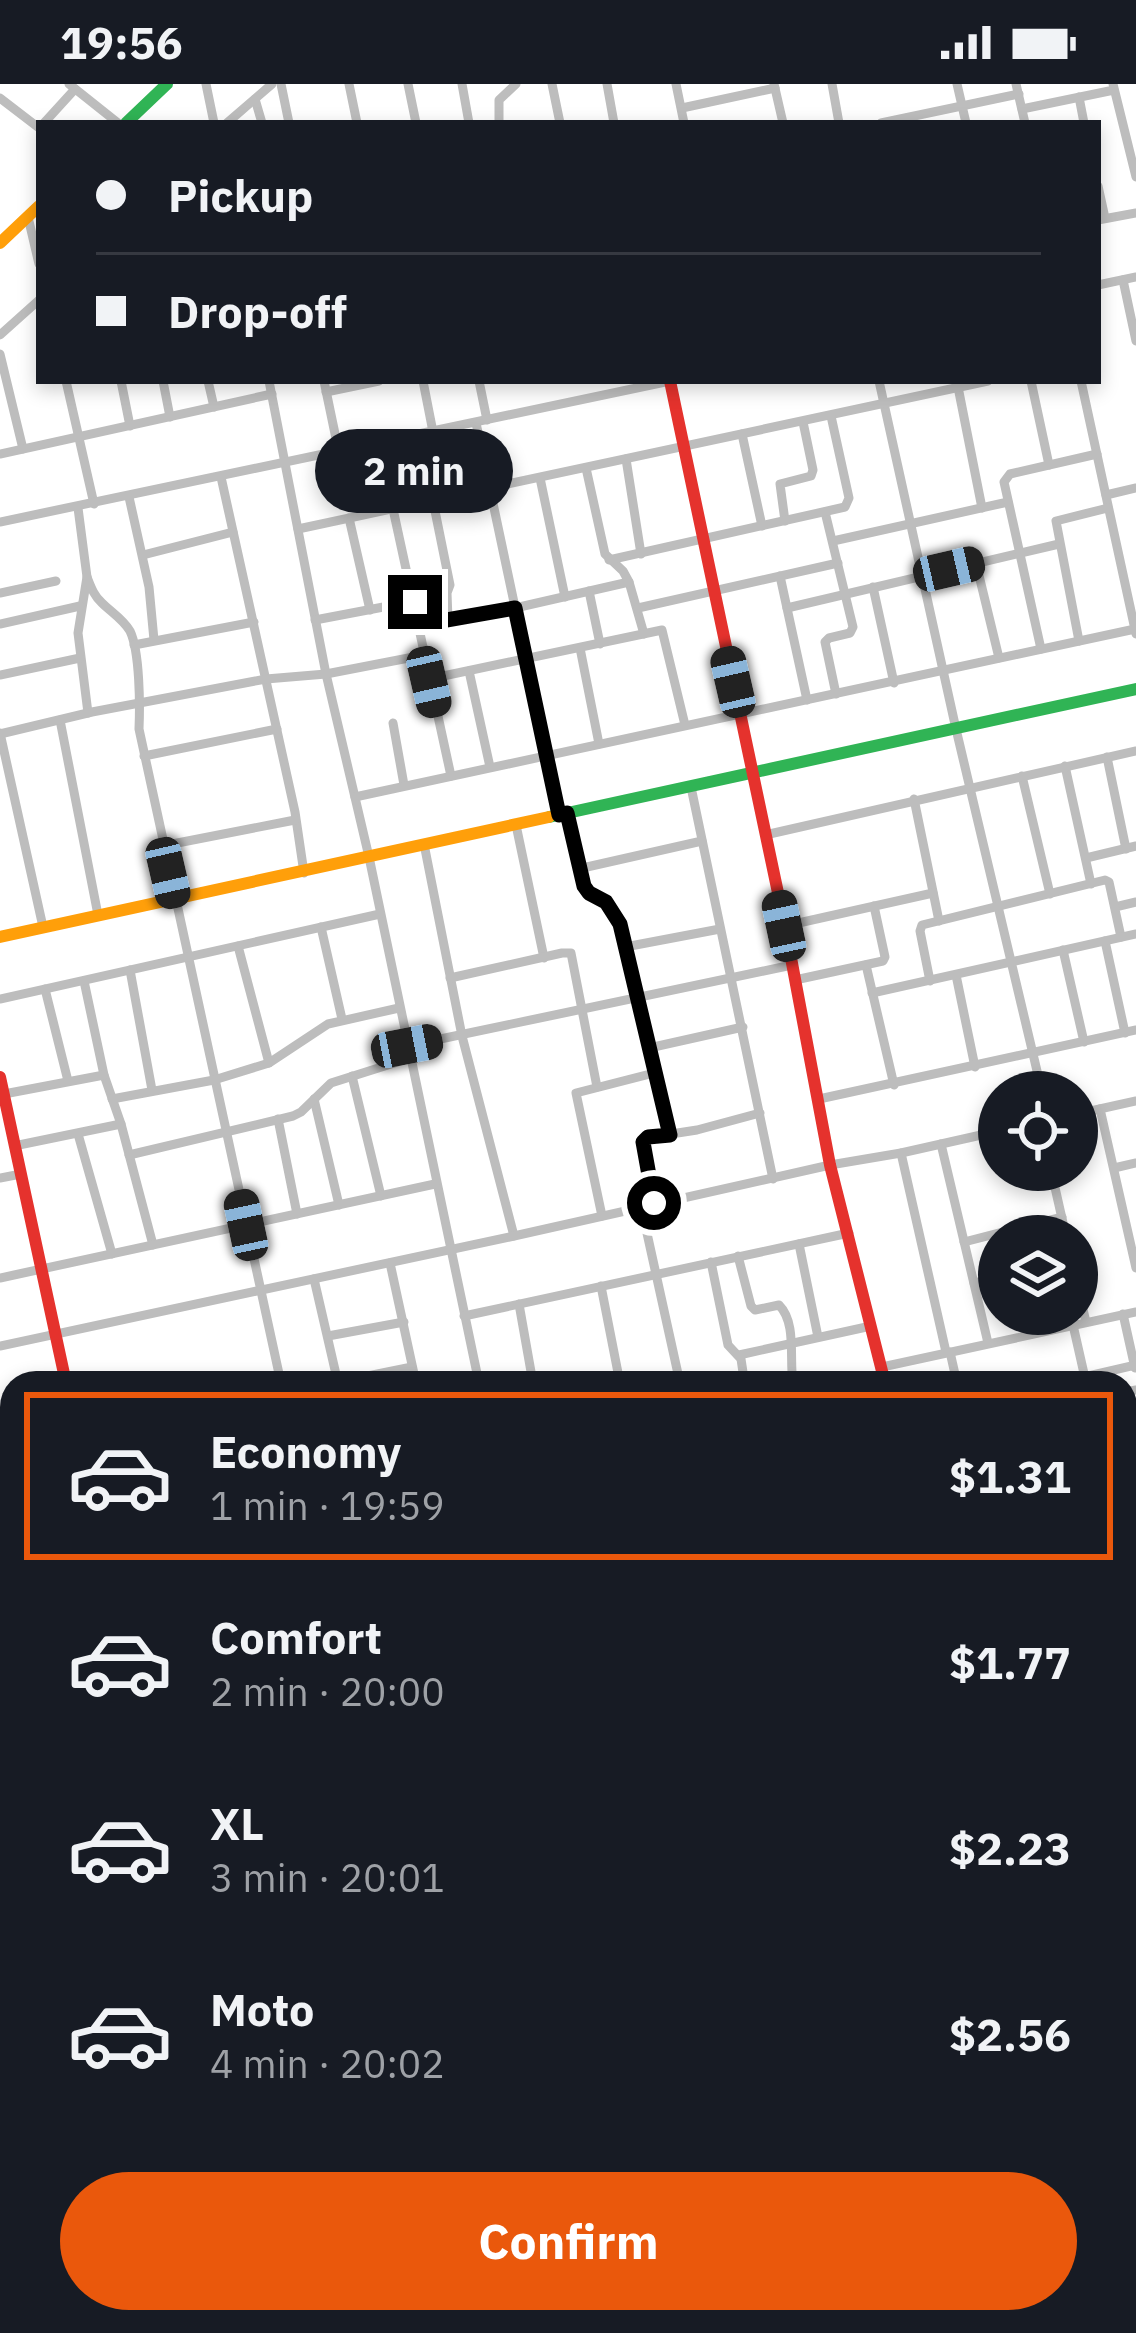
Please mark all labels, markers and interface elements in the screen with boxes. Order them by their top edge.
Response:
text: 19:56 [60,13,183,71]
text: Pickup [168,166,313,224]
text: Drop-off [168,282,347,340]
callout: 2 min [316,428,514,512]
text: 2 min [363,445,465,496]
car [910,543,988,595]
route end [388,575,442,629]
car [403,643,455,721]
car [707,643,759,721]
car [142,834,194,912]
car [759,887,809,965]
car [368,1021,446,1071]
map controls [978,1071,1098,1335]
button: locate [978,1071,1098,1191]
route start [627,1176,681,1230]
car [221,1186,271,1264]
button: layers [978,1215,1098,1335]
icon: car [66,1422,174,1530]
text: Economy [210,1422,401,1480]
text: $1.31 [949,1447,1071,1505]
text: 1 min · 19:59 [210,1480,445,1531]
icon: car [66,1608,174,1716]
text: Comfort [210,1608,382,1666]
text: $1.77 [949,1633,1071,1691]
text: 2 min · 20:00 [210,1666,445,1717]
icon: car [66,1794,174,1902]
text: XL [210,1794,264,1852]
text: $2.23 [949,1819,1071,1877]
text: 3 min · 20:01 [210,1852,445,1903]
icon: car [66,1980,174,2088]
text: Moto [210,1980,314,2038]
text: $2.56 [949,2005,1071,2063]
text: 4 min · 20:02 [210,2038,445,2089]
button: Confirm [60,2172,1077,2310]

